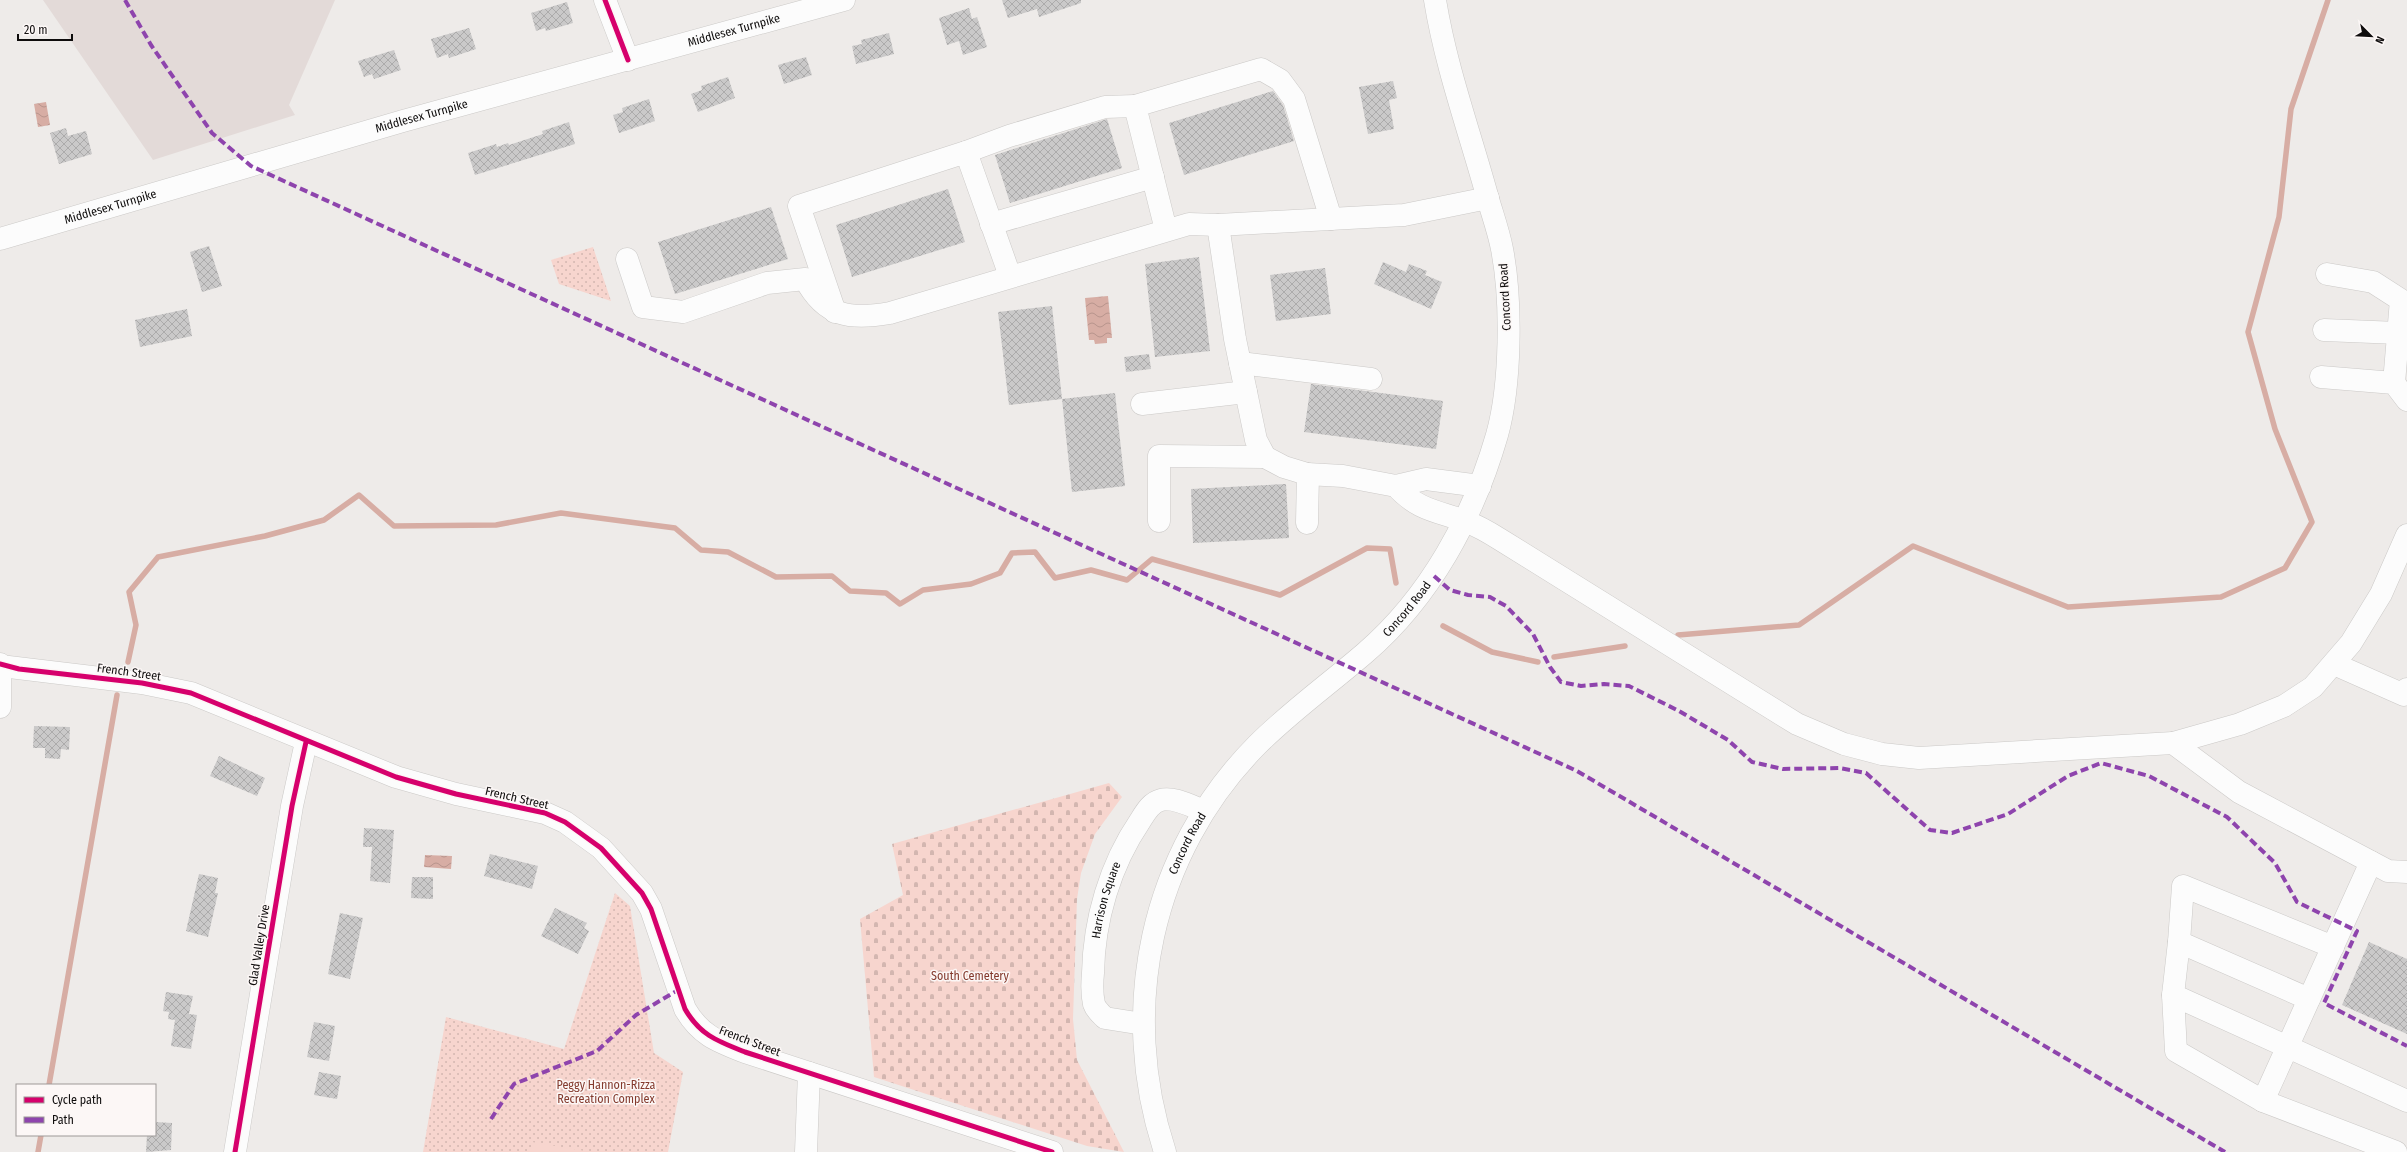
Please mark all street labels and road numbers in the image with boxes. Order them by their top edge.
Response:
street label: Middlesex Turnpike [686,11,782,50]
street label: Middlesex Turnpike [374,97,469,136]
street label: Middlesex Turnpike [63,187,158,227]
street label: Concord Road [1496,263,1514,331]
street label: Concord Road [1380,579,1434,639]
street label: French Street [96,661,162,683]
street label: French Street [484,784,550,812]
street label: Concord Road [1166,810,1209,876]
street label: Harrison Square [1089,859,1124,940]
street label: Glad Valley Drive [246,903,272,987]
street label: French Street [717,1023,783,1059]

